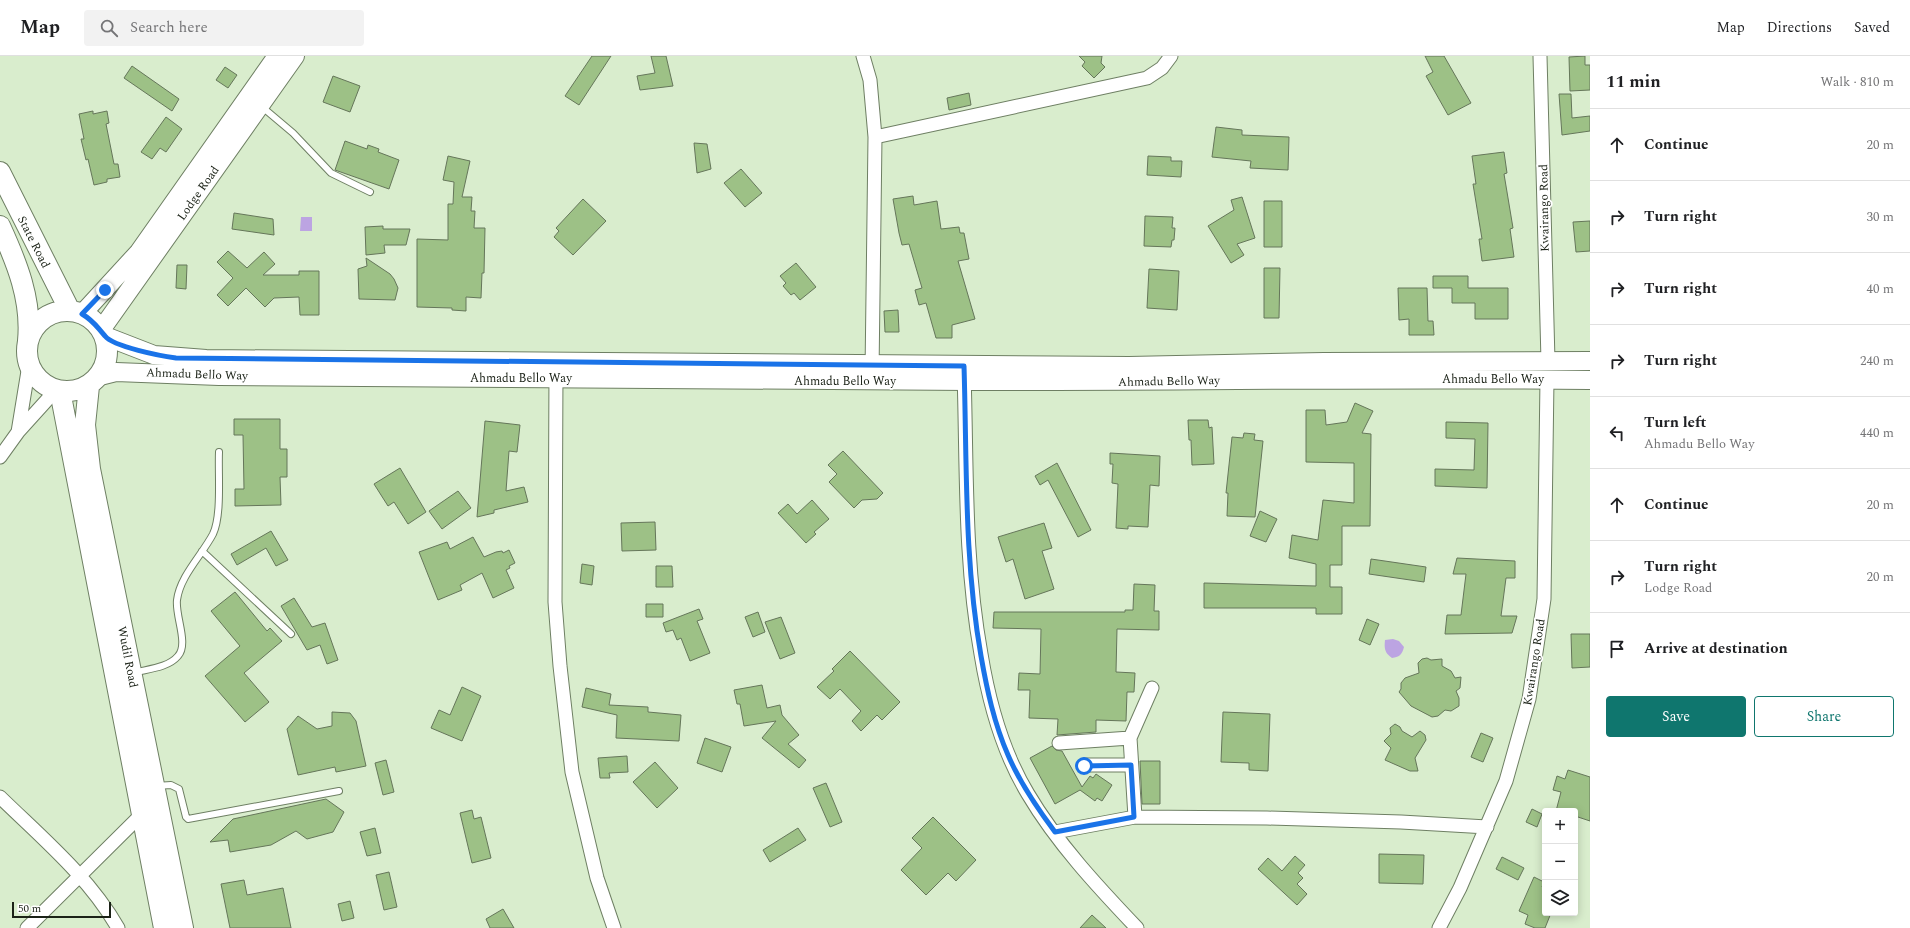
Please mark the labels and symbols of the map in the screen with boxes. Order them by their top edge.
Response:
street label: Lodge Road [173,162,224,225]
street label: Kwairango Road [1534,164,1555,252]
street label: State Road [12,213,55,272]
route end [96,281,114,299]
street label: Ahmadu Bello Way [146,363,249,386]
street label: Ahmadu Bello Way [470,369,573,388]
street label: Ahmadu Bello Way [1442,370,1545,389]
street label: Ahmadu Bello Way [1118,371,1221,392]
street label: Ahmadu Bello Way [794,372,897,391]
street label: Kwairango Road [1518,617,1551,707]
street label: Wudil Road [112,625,143,690]
route start [1075,757,1093,775]
scale bar [12,900,111,919]

